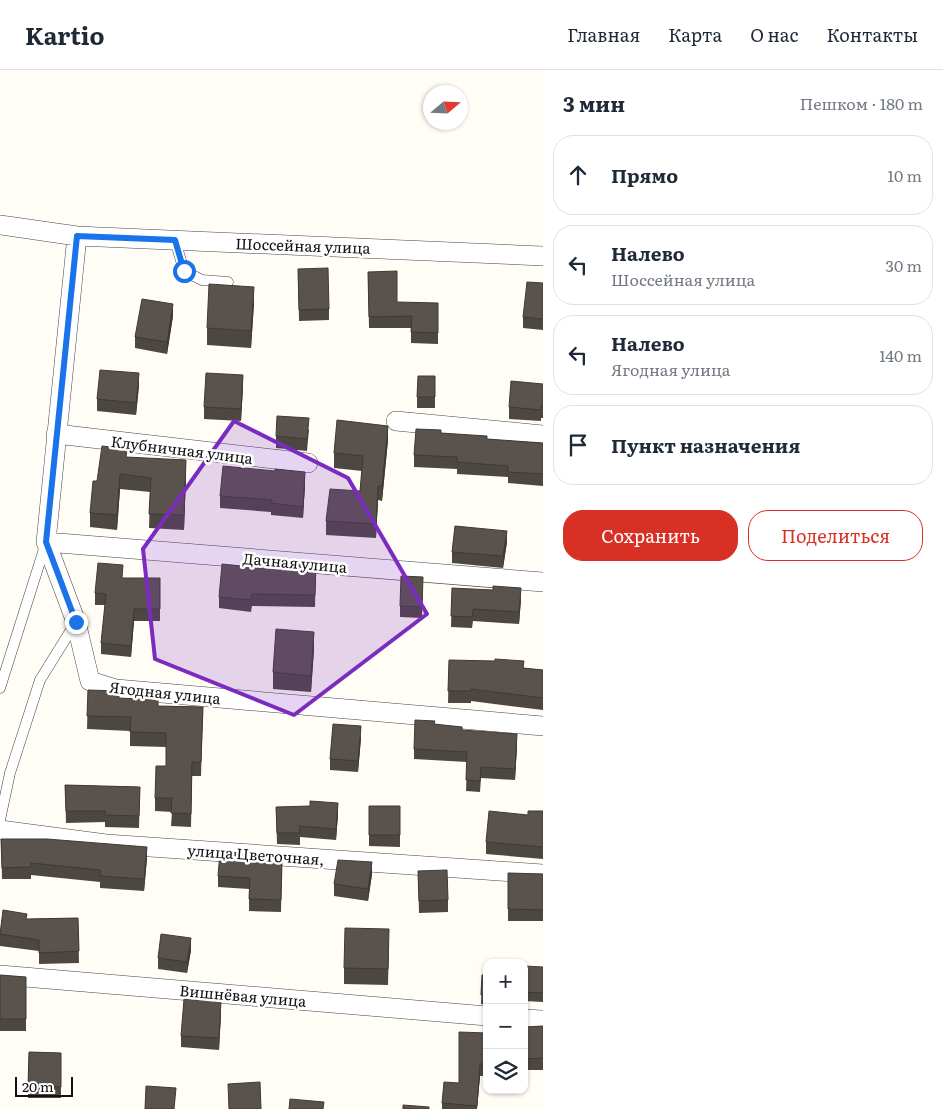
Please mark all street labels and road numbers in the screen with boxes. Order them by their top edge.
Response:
street label: Шоссейная улица [235,231,372,259]
street label: Клубничная улица [110,429,255,469]
street label: Дачная улица [242,546,349,578]
street label: Ягодная улица [108,675,223,709]
street label: улица Цветочная, [187,838,325,870]
street label: Вишнёвая улица [179,978,308,1012]

